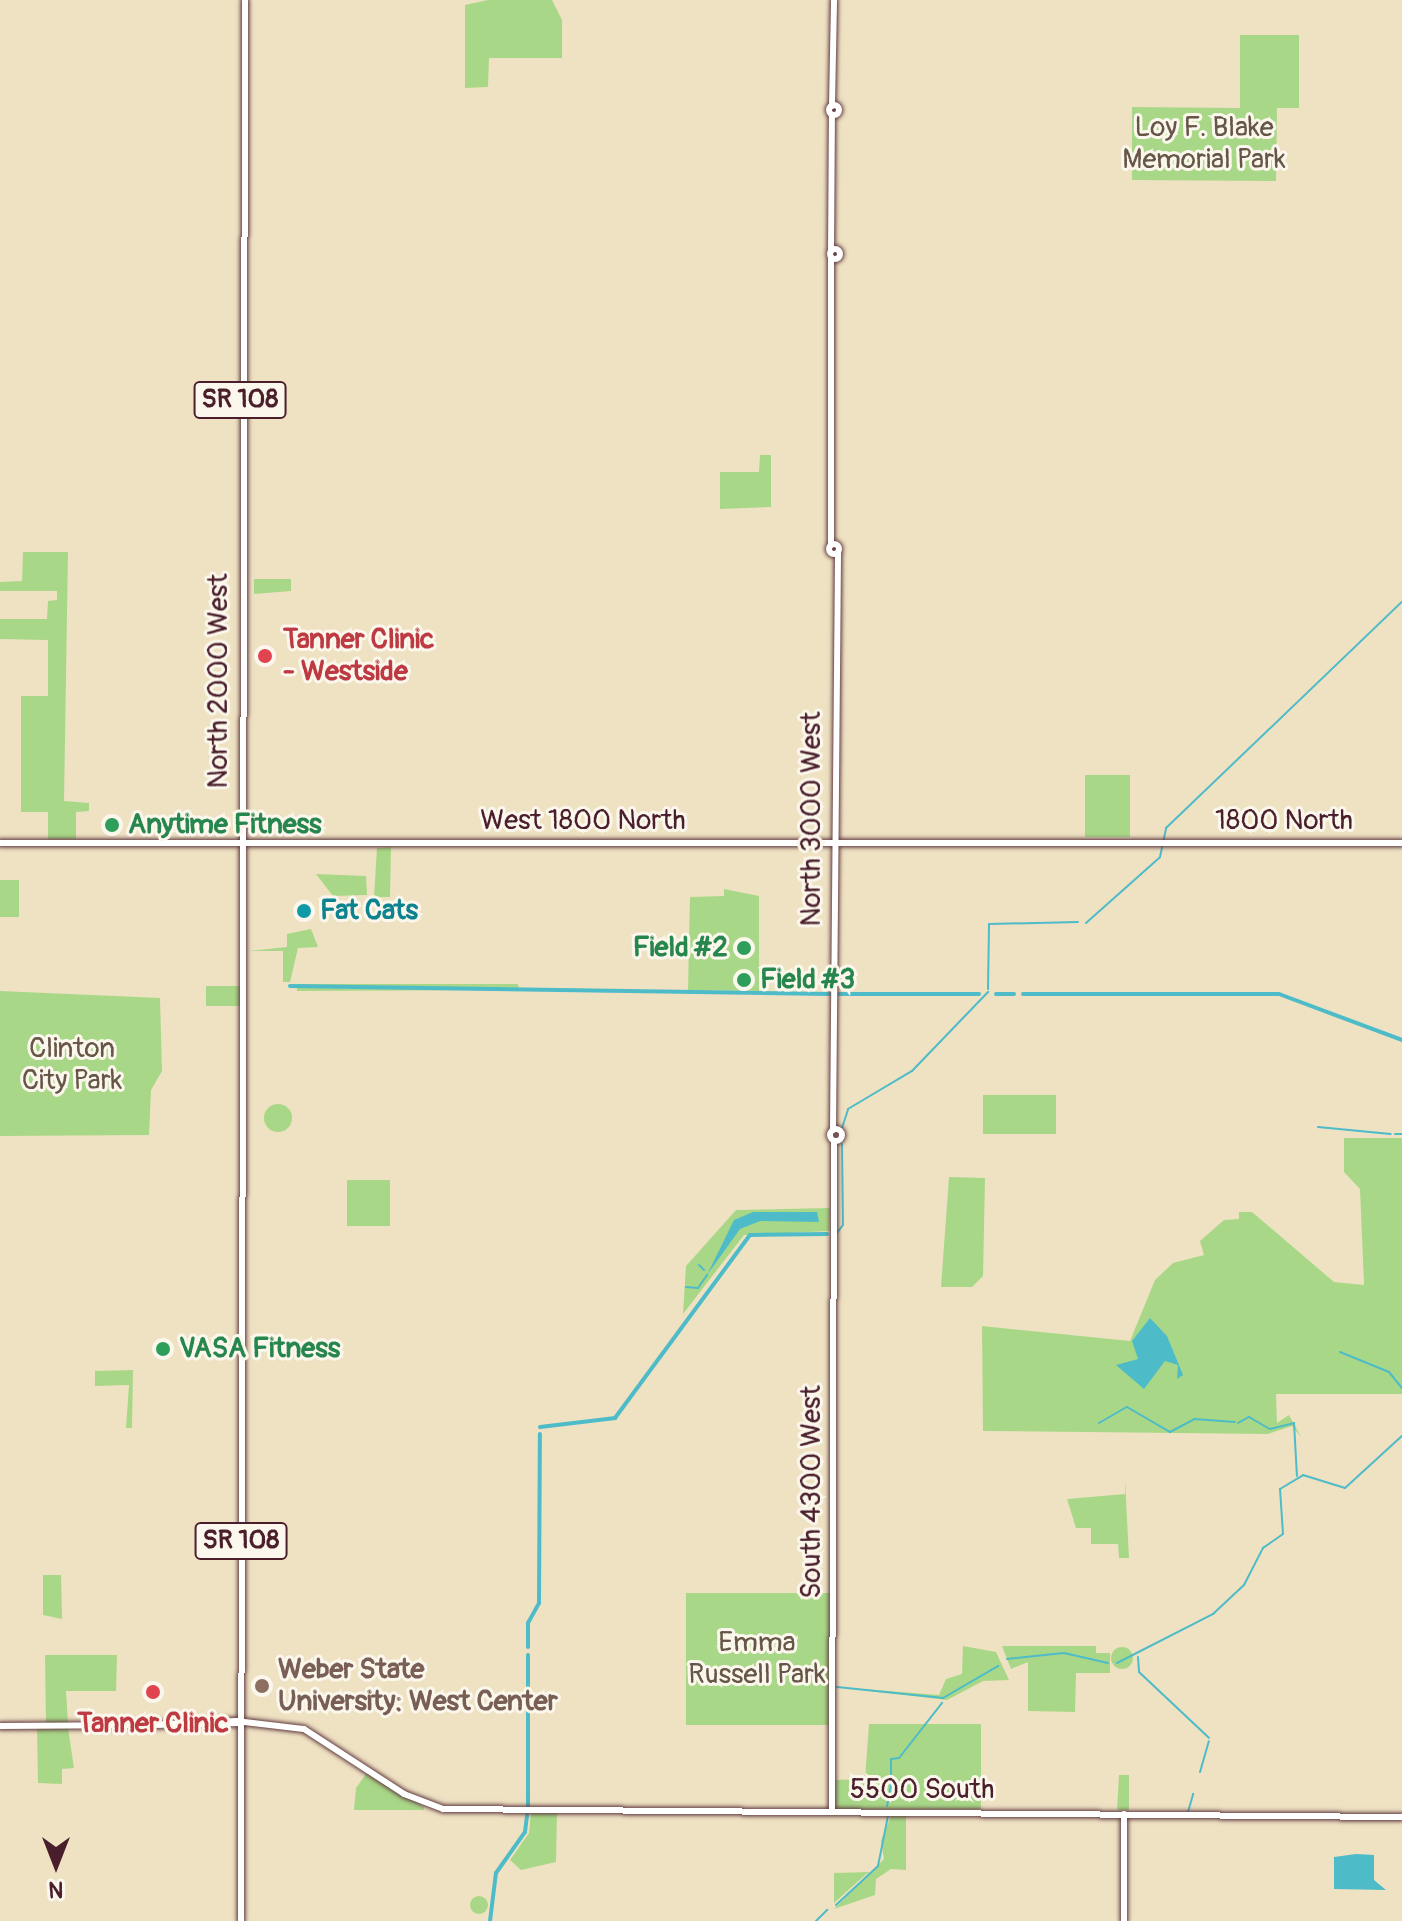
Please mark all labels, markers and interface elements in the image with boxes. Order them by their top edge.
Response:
park label: Loy F. Blake Memorial Park [1122,111,1286,177]
road number: SR 108 [192,378,288,422]
street label: North 2000 West [202,573,236,789]
place label: Tanner Clinic - Westside [283,623,434,689]
marker: Tanner Clinic - Westside [254,645,276,667]
street label: North 3000 West [795,711,829,927]
street label: West 1800 North [480,804,686,838]
street label: 1800 North [1215,804,1353,838]
place label: Anytime Fitness [128,808,322,842]
marker: Anytime Fitness [103,816,121,834]
place label: Fat Cats [320,894,418,928]
marker: Fat Cats [295,902,313,920]
place label: Field #2 [633,931,728,965]
marker: Field #2 [735,939,753,957]
place label: Field #3 [760,963,855,997]
marker: Field #3 [735,971,753,989]
park label: Clinton City Park [22,1032,122,1098]
place label: VASA Fitness [179,1332,340,1366]
marker: VASA Fitness [154,1340,172,1358]
street label: South 4300 West [795,1385,829,1599]
road number: SR 108 [193,1519,289,1563]
park label: Emma Russell Park [688,1626,826,1692]
place label: Weber State University: West Center [278,1653,558,1719]
marker: Weber State University: West Center [253,1677,271,1695]
marker: Tanner Clinic [142,1681,164,1703]
place label: Tanner Clinic [77,1707,229,1741]
street label: 5500 South [850,1773,994,1807]
north arrow [16,1825,96,1905]
text: N [49,1875,63,1903]

